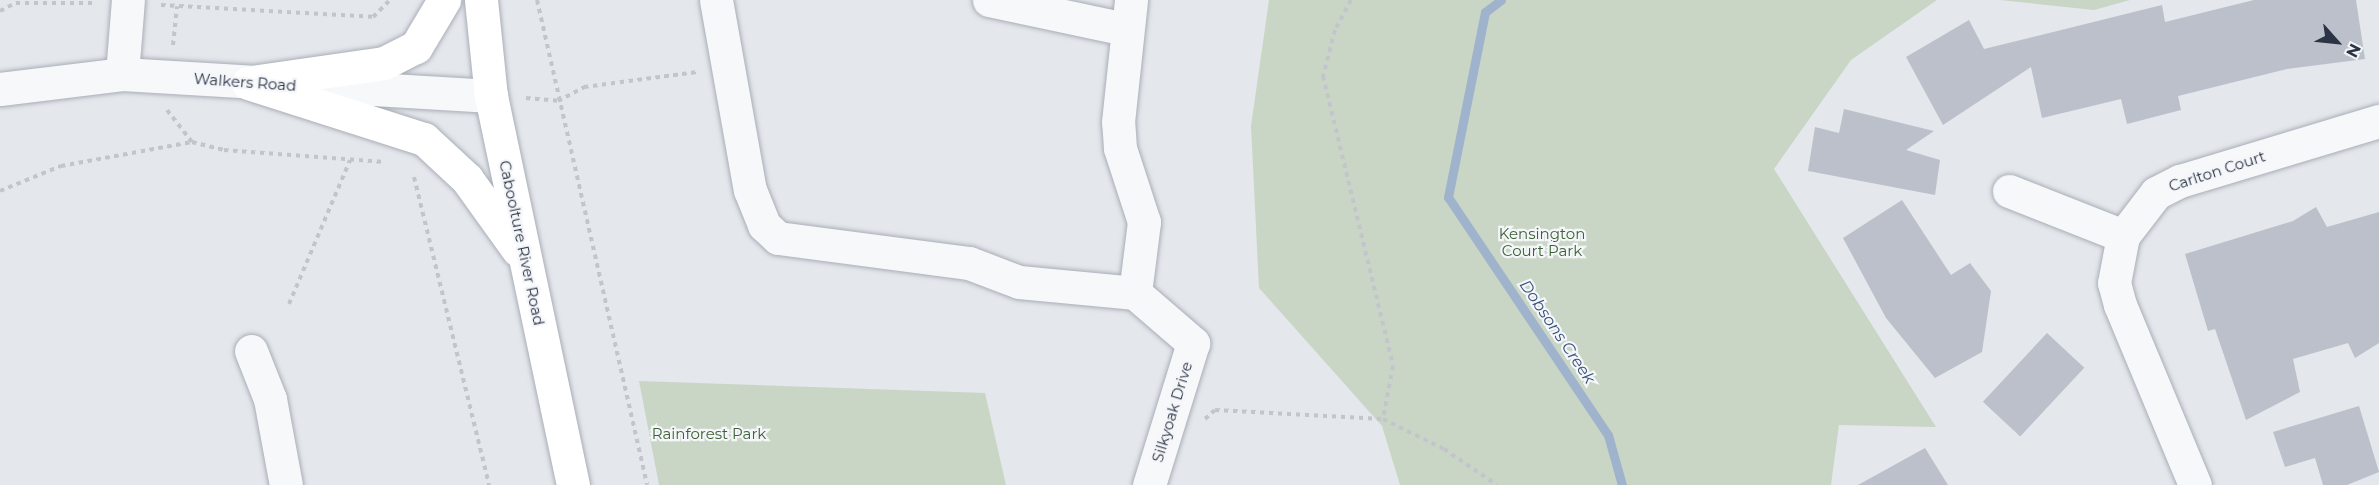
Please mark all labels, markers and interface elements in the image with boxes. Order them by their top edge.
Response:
north arrow [2307,12,2367,72]
text: N [2342,40,2365,60]
street label: Walkers Road [193,69,297,95]
street label: Carlton Court [2166,147,2268,195]
street label: Caboolture River Road [496,159,548,327]
park label: Kensington Court Park [1499,224,1585,259]
water label: Dobsons Creek [1515,276,1599,388]
street label: Silkyoak Drive [1148,360,1196,464]
park label: Rainforest Park [652,425,766,443]

